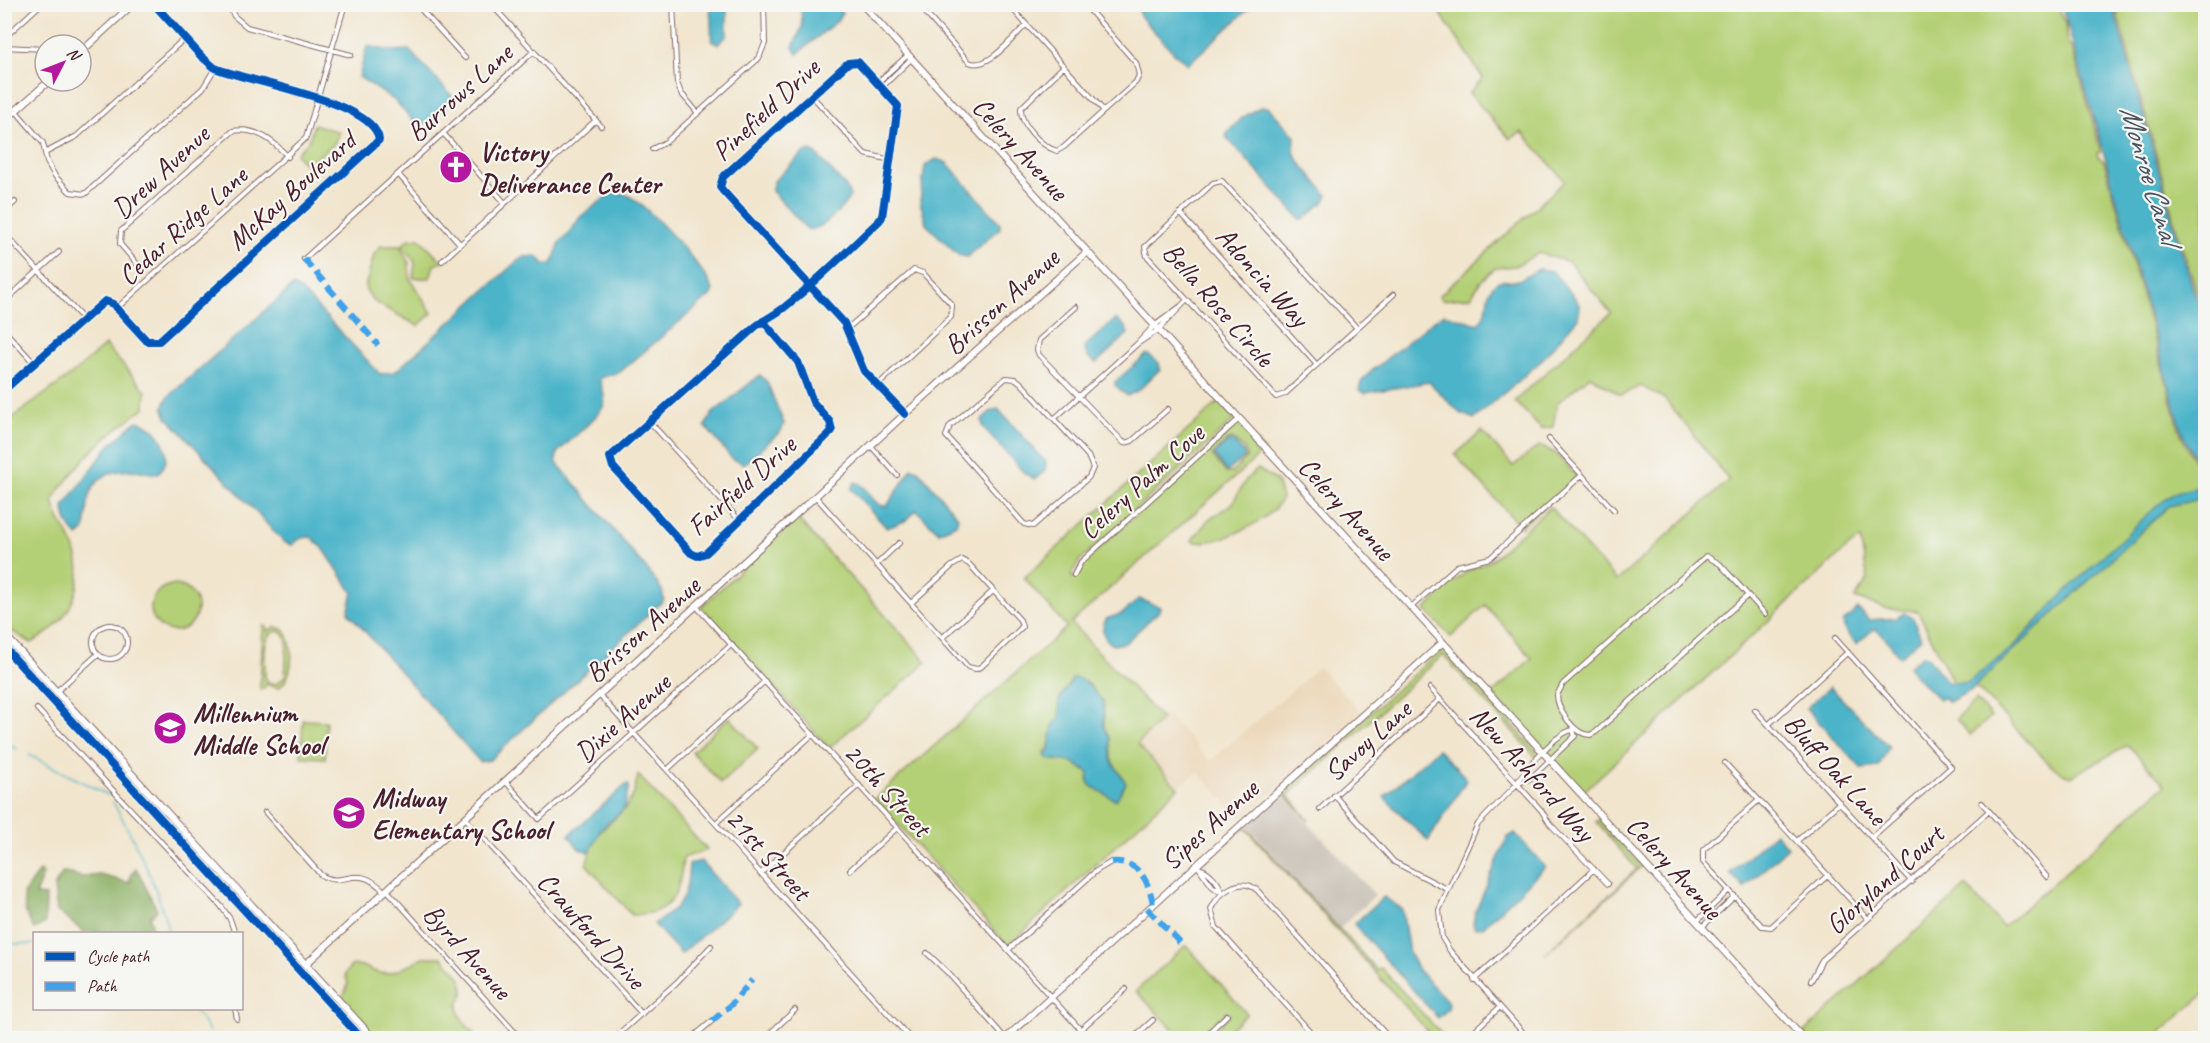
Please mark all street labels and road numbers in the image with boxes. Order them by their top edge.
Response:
street label: Burrows Lane [399,34,521,149]
street label: Pinefield Drive [704,49,828,168]
street label: Celery Avenue [965,89,1077,209]
street label: Drew Avenue [104,116,218,226]
street label: McKay Boulevard [220,121,366,257]
street label: Cedar Ridge Lane [110,157,256,293]
street label: Adoncia Way [1209,219,1318,336]
street label: Bella Rose Circle [1155,235,1283,375]
street label: Brisson Avenue [937,239,1068,362]
street label: Celery Palm Cove [1071,415,1213,547]
street label: Fairfield Drive [680,426,804,543]
street label: Celery Avenue [1291,449,1403,569]
street label: Brisson Avenue [578,567,709,690]
street label: Dixie Avenue [567,664,679,770]
street label: Savoy Lane [1316,691,1420,789]
street label: New Ashford Way [1463,698,1604,850]
street label: Bluff Oak Lane [1776,706,1896,834]
street label: 20th Street [836,735,941,846]
street label: Sipes Avenue [1153,770,1267,877]
street label: 21st Street [718,801,821,909]
street label: Celery Avenue [1619,808,1731,928]
street label: Gloryland Court [1818,815,1953,942]
street label: Crawford Drive [530,865,655,998]
street label: Byrd Avenue [416,896,521,1008]

